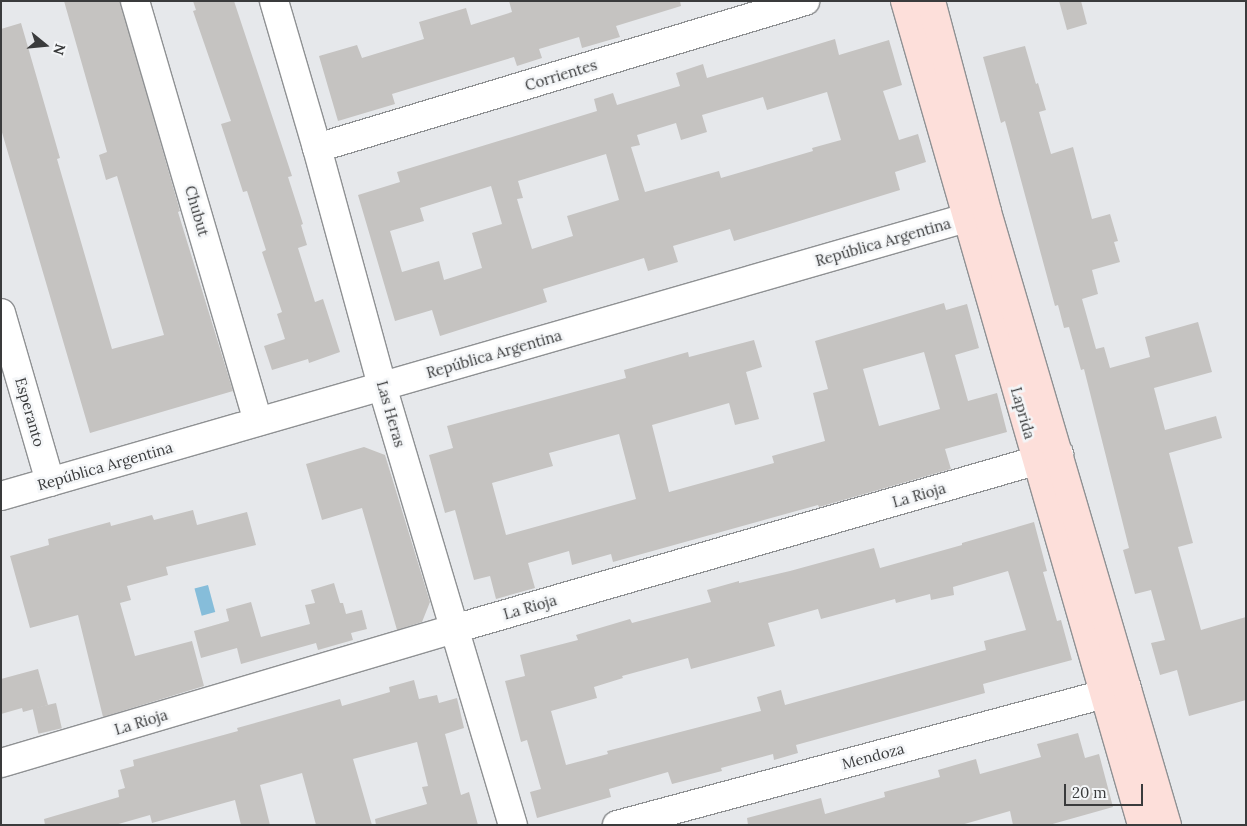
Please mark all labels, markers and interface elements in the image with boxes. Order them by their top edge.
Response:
north arrow [20,20,70,70]
text: N [49,42,70,57]
street label: Corrientes [523,56,599,94]
street label: Chubut [181,184,213,238]
street label: República Argentina [813,214,953,270]
street label: República Argentina [424,326,564,382]
street label: Esperanto [12,375,48,449]
street label: Las Heras [373,379,409,449]
street label: Laprida [1007,385,1039,441]
street label: República Argentina [35,438,175,494]
street label: La Rioja [890,479,948,511]
street label: La Rioja [501,591,559,623]
street label: La Rioja [112,705,170,739]
street label: Mendoza [840,739,906,773]
scale bar [1067,774,1146,806]
text: 20 m [1072,783,1107,802]

